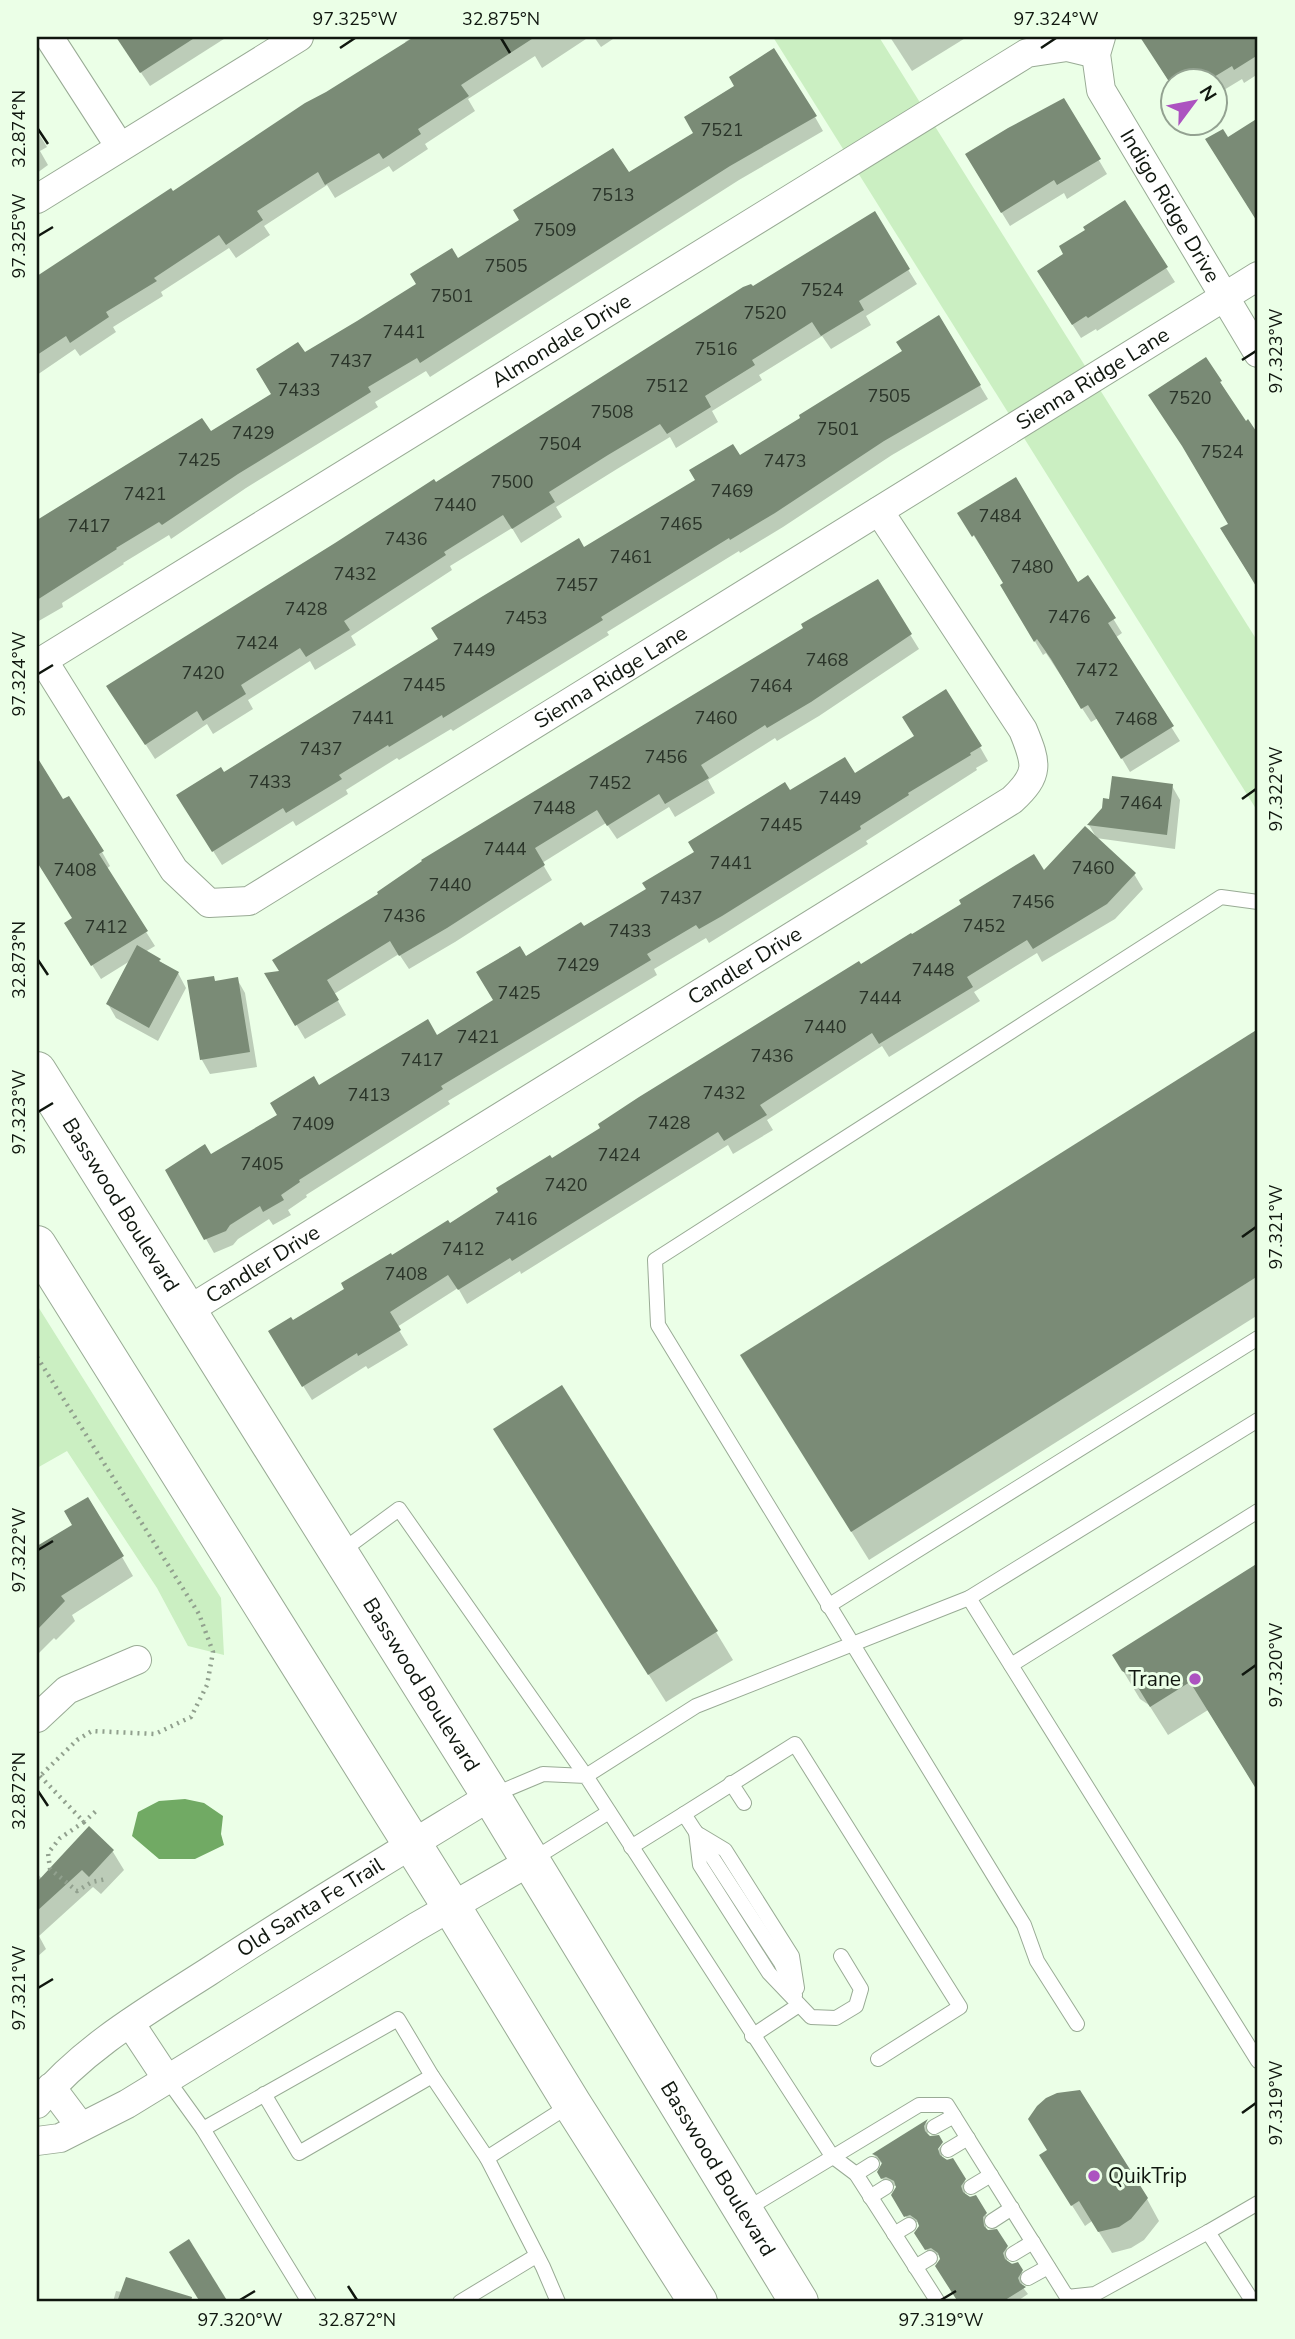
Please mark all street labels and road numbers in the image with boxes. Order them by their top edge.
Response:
street label: Indigo Ridge Drive [1114,124,1227,288]
street label: Almondale Drive [486,287,636,394]
street label: Sienna Ridge Lane [1011,320,1174,436]
street label: Sienna Ridge Lane [529,619,692,735]
street label: Candler Drive [682,920,807,1011]
street label: Basswood Boulevard [56,1113,186,1297]
street label: Candler Drive [200,1218,325,1310]
street label: Basswood Boulevard [356,1592,486,1777]
street label: Old Santa Fe Trail [231,1850,390,1964]
street label: Basswood Boulevard [654,2076,782,2262]

